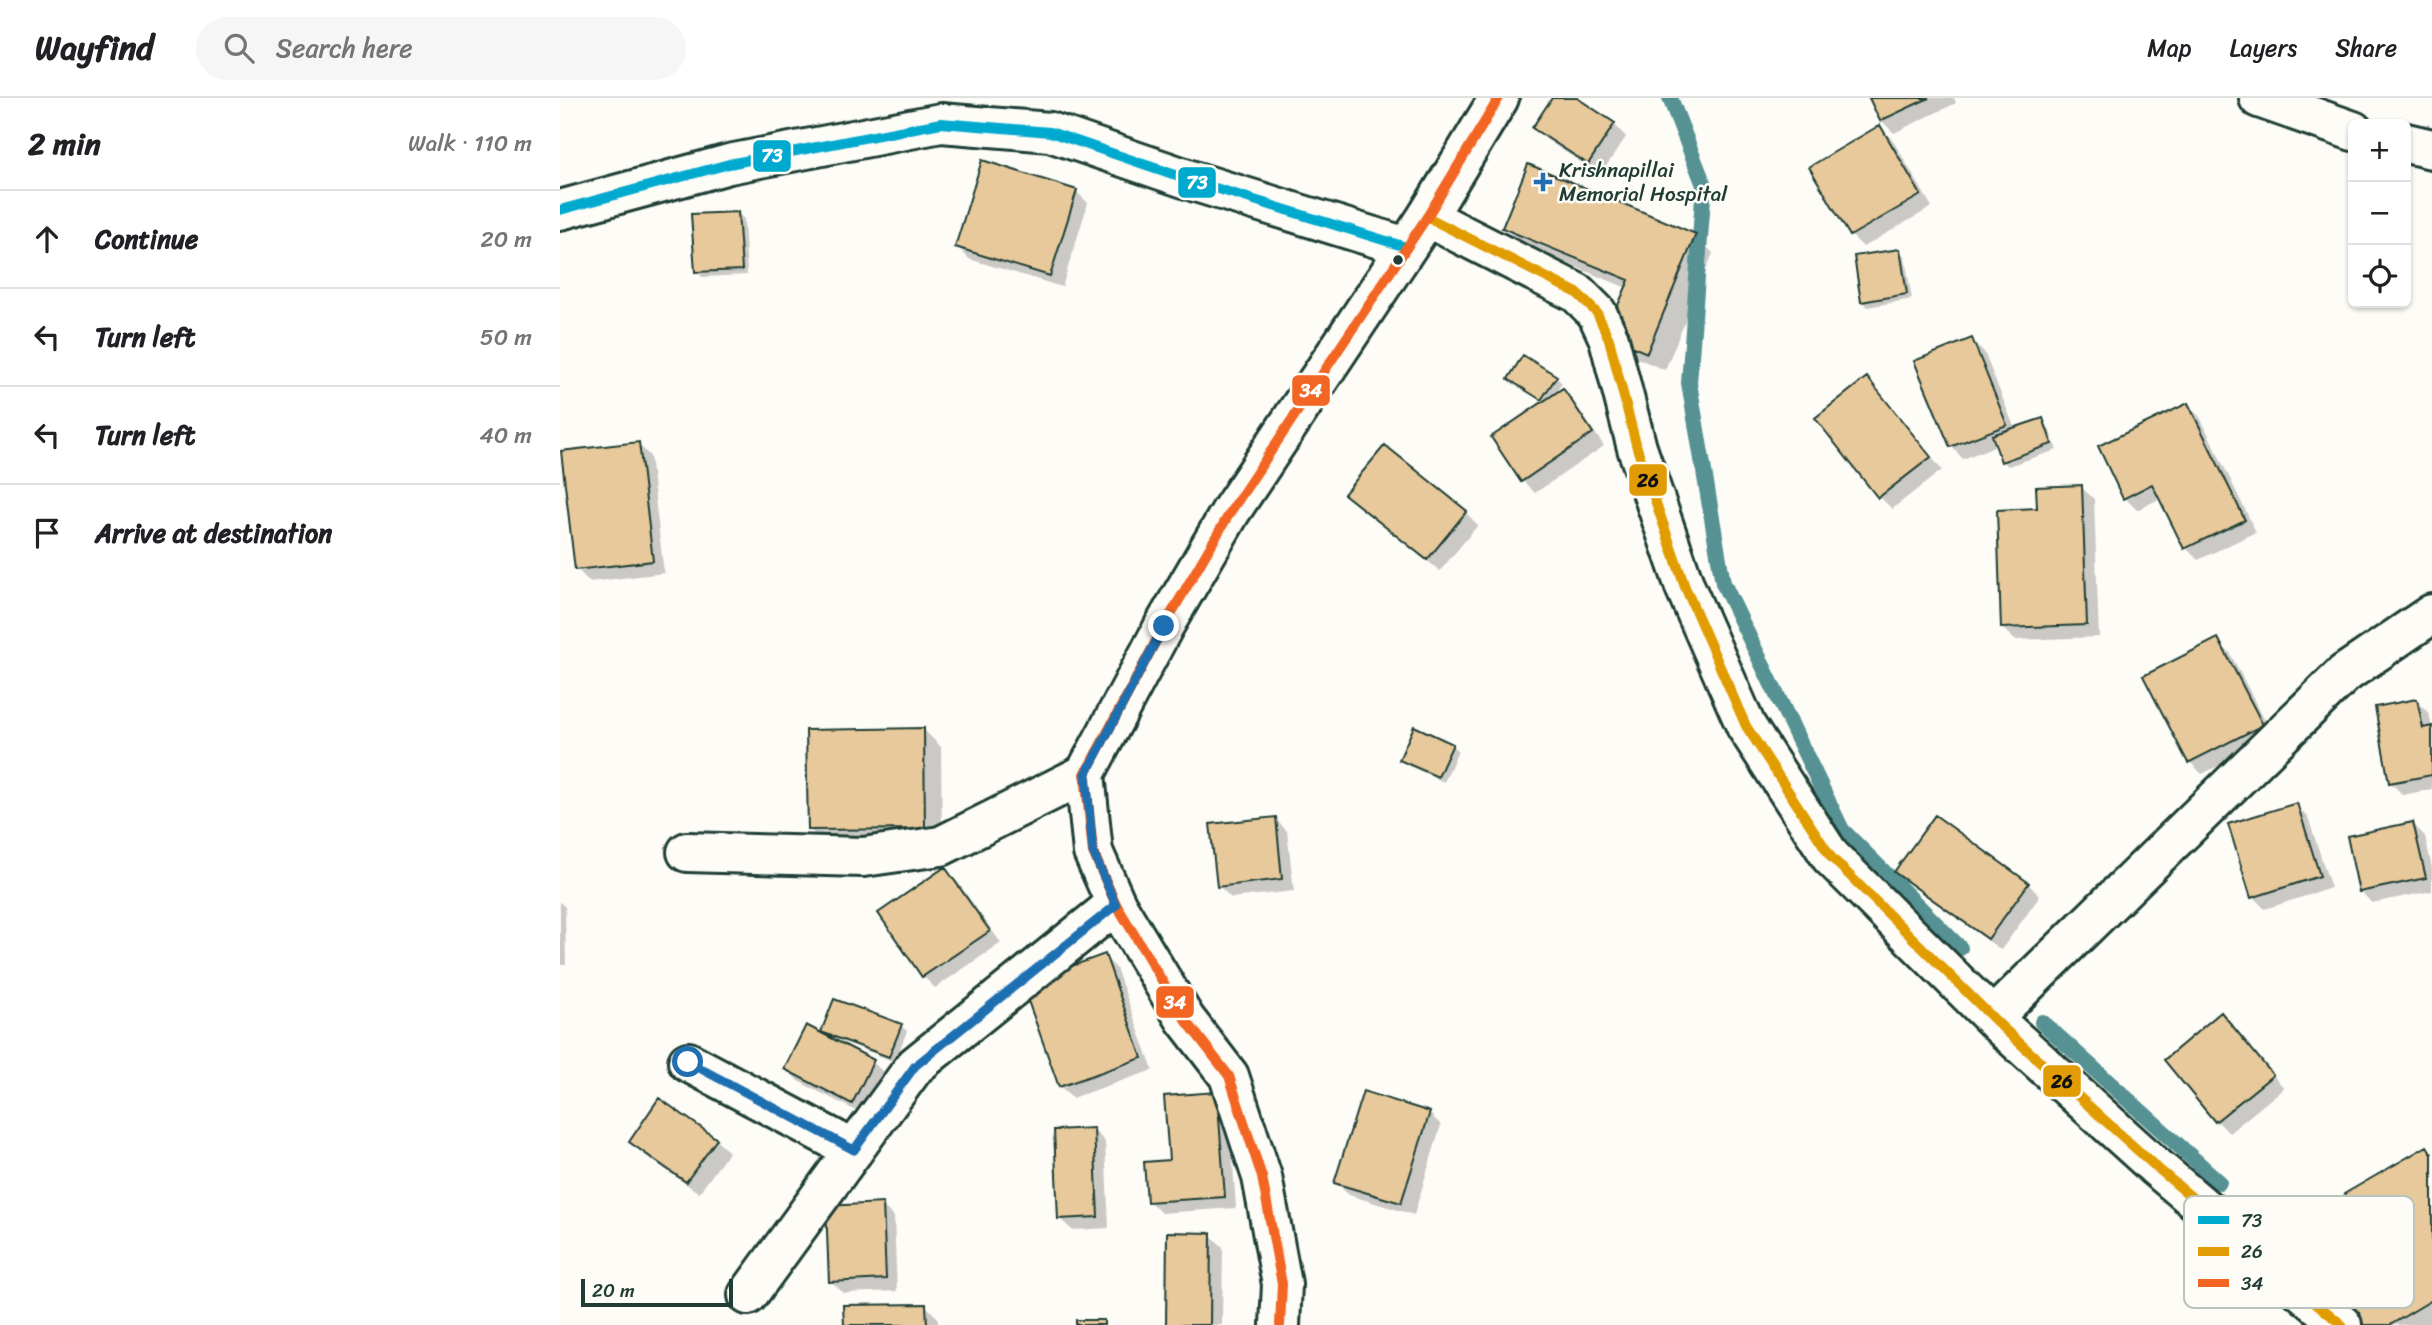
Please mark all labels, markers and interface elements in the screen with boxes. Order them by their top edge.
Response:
search box [196,17,686,80]
text: Wayfind [35,19,154,77]
text: Search here [276,25,413,71]
text: Map [2147,27,2192,69]
text: Layers [2230,27,2297,69]
text: Share [2335,27,2397,69]
icon: search [220,29,258,67]
text: 2 min [28,117,101,171]
map controls [2348,119,2411,308]
button: + [2348,119,2411,182]
text: Walk · 110 m [408,123,532,164]
line badge: 73 [752,139,792,173]
text: 73 [761,139,783,172]
place label: Krishnapillai Memorial Hospital [1559,151,1728,213]
line badge: 73 [1177,166,1217,199]
text: 73 [1186,166,1208,199]
marker: Krishnapillai Memorial Hospital [1533,172,1553,192]
button: − [2348,182,2411,245]
text: Continue [95,216,198,262]
text: 20 m [481,219,532,260]
icon: ahead [28,220,66,258]
button: locate [2348,245,2411,308]
unlabelled marker [1391,253,1405,267]
text: Turn left [95,314,195,360]
text: 50 m [480,317,532,358]
icon: left [28,318,66,356]
line badge: 34 [1291,374,1331,407]
text: 34 [1299,374,1322,407]
text: Turn left [95,412,195,458]
text: 40 m [479,415,532,456]
icon: left [28,416,66,454]
line badge: 26 [1628,463,1668,497]
text: 26 [1636,464,1659,497]
text: Arrive at destination [95,510,332,556]
icon: arrive [28,514,66,552]
route end [1148,610,1179,641]
line badge: 34 [1155,985,1195,1019]
text: 34 [1163,986,1186,1019]
route start [672,1046,703,1077]
line badge: 26 [2042,1064,2082,1098]
text: 26 [2050,1065,2073,1098]
legend [2184,1196,2414,1308]
text: 73 [2241,1204,2263,1237]
text: 26 [2241,1235,2263,1268]
text: 34 [2241,1267,2263,1300]
text: 20 m [592,1274,635,1307]
scale bar [581,1276,733,1308]

